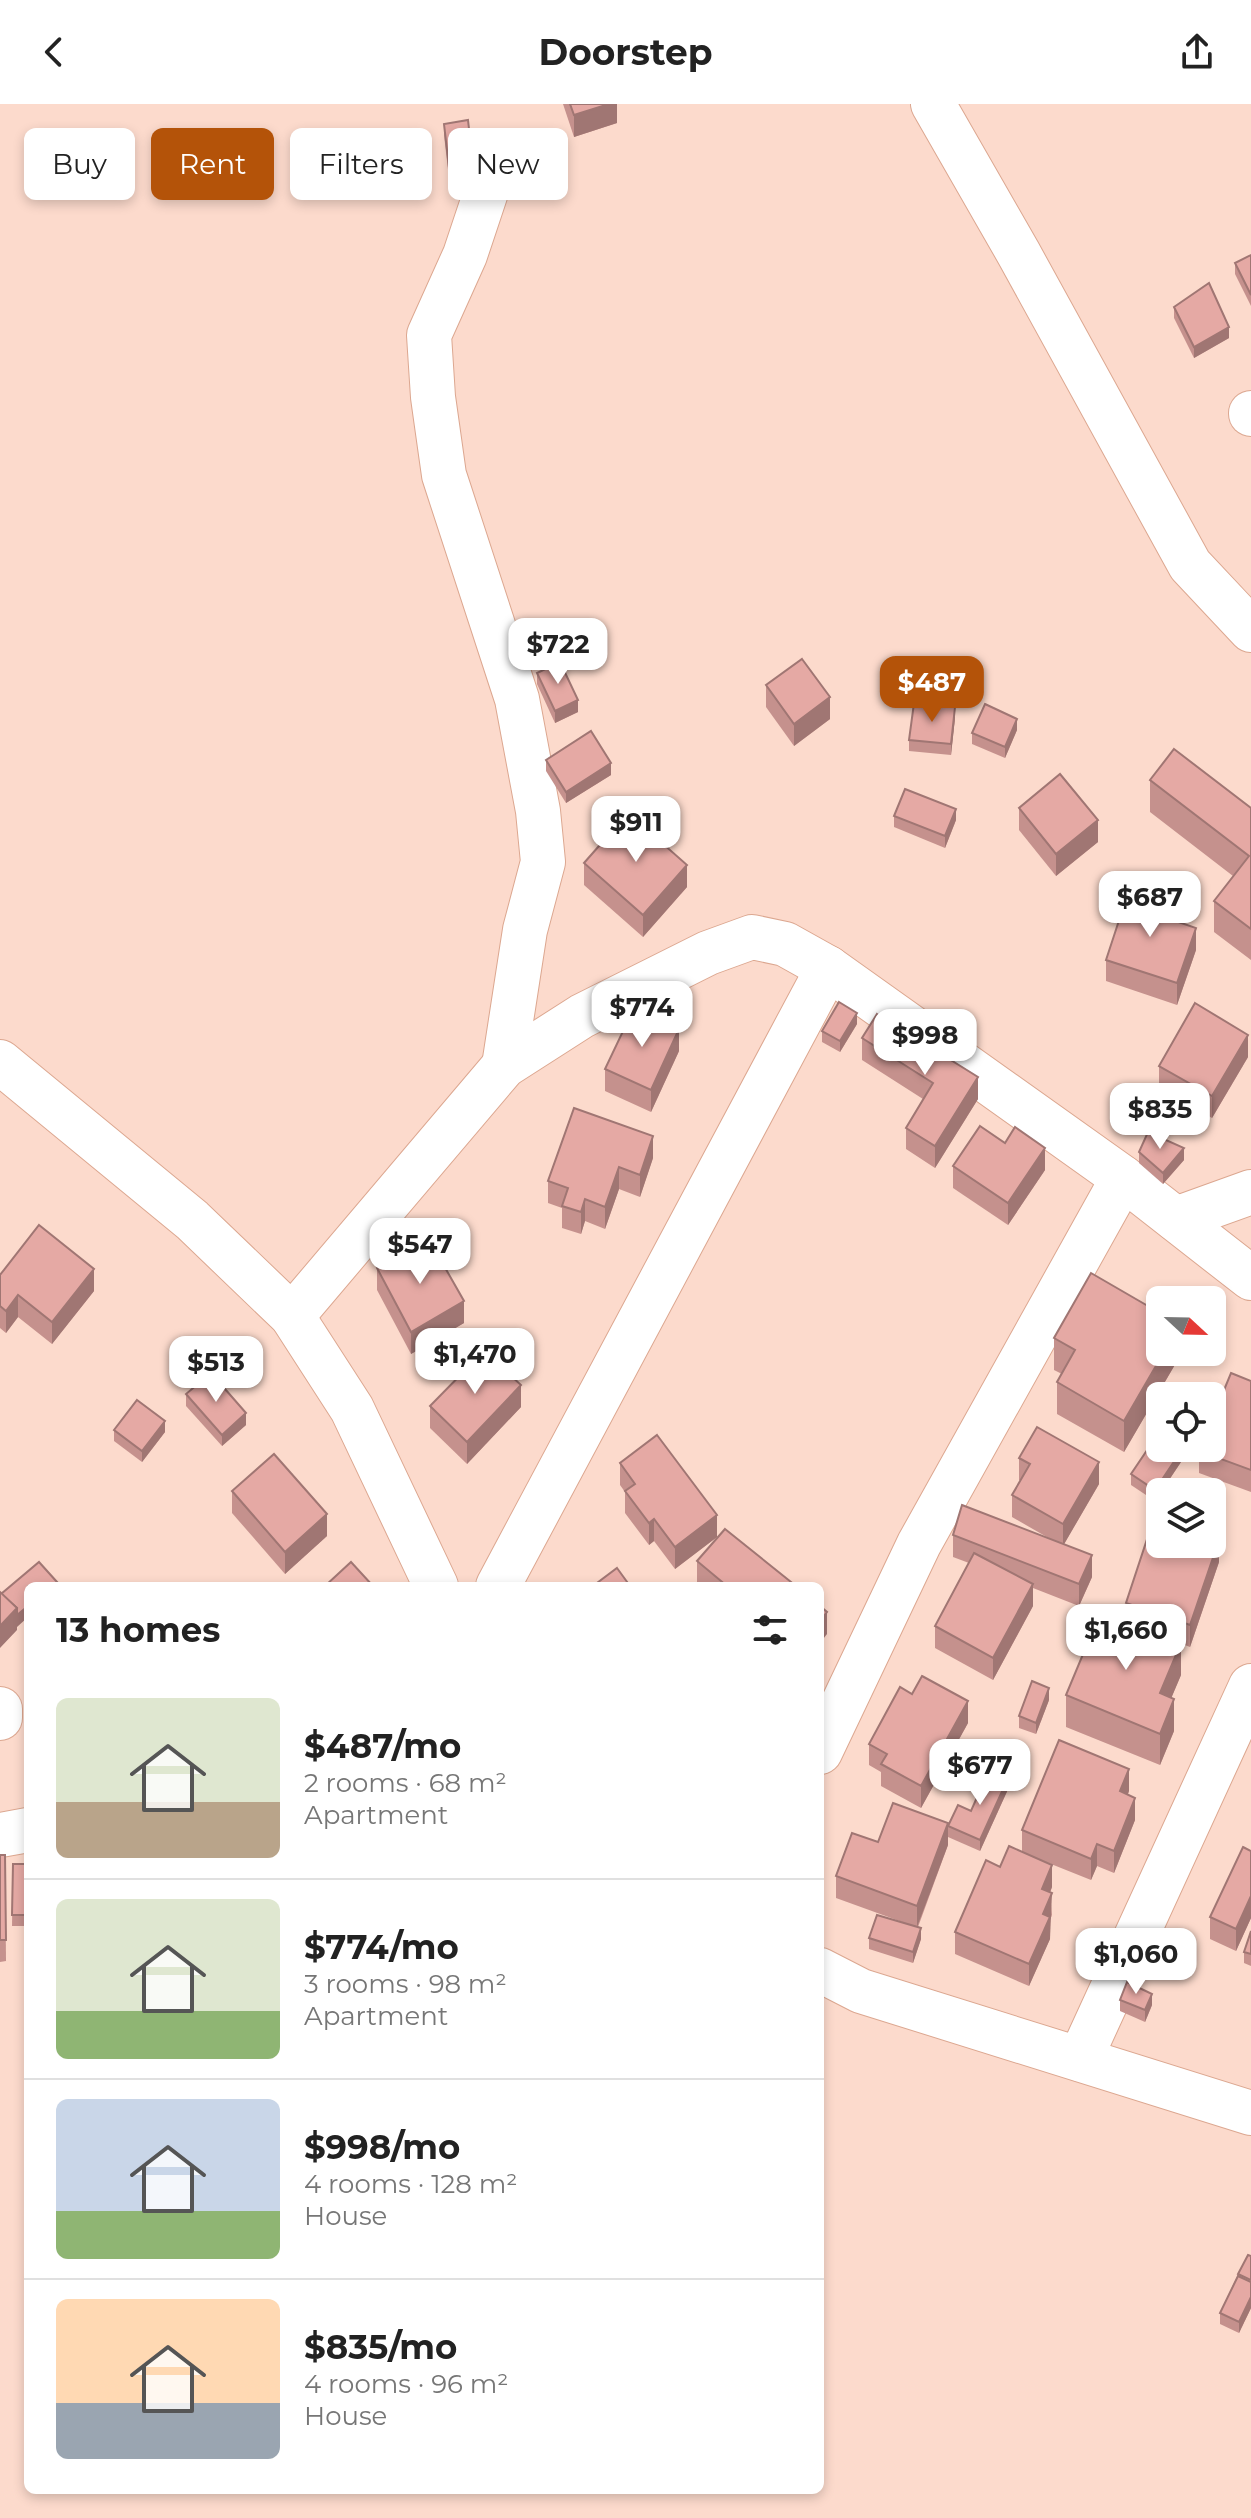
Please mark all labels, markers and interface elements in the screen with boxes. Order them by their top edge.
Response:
icon: back [32,30,76,74]
text: Doorstep [538,30,713,74]
icon: share [1175,30,1219,74]
chip: Buy [24,128,135,200]
chip: Rent [151,128,274,200]
chip: Filters [290,128,432,200]
chip: New [448,128,568,200]
pin: $722 [511,618,605,686]
text: $722 [526,628,590,660]
pin: $487 [885,656,979,724]
text: $487 [898,666,966,698]
pin: $911 [589,796,683,864]
text: $911 [609,806,663,838]
pin: $687 [1103,871,1197,939]
text: $687 [1117,881,1183,913]
pin: $774 [595,981,689,1049]
text: $774 [610,991,674,1023]
pin: $998 [878,1009,972,1077]
text: $998 [892,1019,958,1051]
pin: $835 [1113,1083,1207,1151]
text: $835 [1128,1093,1192,1125]
pin: $547 [373,1218,467,1286]
text: $547 [387,1228,453,1260]
north arrow [1146,1286,1226,1366]
map controls [1146,1286,1226,1558]
pin: $1,470 [410,1328,540,1396]
pin: $513 [169,1336,263,1404]
text: $1,470 [433,1338,517,1370]
text: $513 [187,1346,245,1378]
button: locate [1146,1382,1226,1462]
button: layers [1146,1478,1226,1558]
pin: $1,660 [1061,1604,1191,1672]
icon: filters [748,1608,792,1652]
text: 13 homes [56,1609,220,1651]
text: $1,660 [1084,1614,1168,1646]
text: $487/mo [304,1725,461,1767]
icon: home [120,1730,216,1826]
pin: $677 [933,1739,1027,1807]
text: $677 [947,1749,1013,1781]
text: 2 rooms · 68 m² [304,1767,507,1799]
text: Apartment [304,1799,448,1831]
text: $774/mo [304,1926,459,1968]
pin: $1,060 [1071,1928,1201,1996]
icon: home [120,1931,216,2027]
text: $1,060 [1094,1938,1178,1970]
text: 3 rooms · 98 m² [304,1968,507,2000]
text: Apartment [304,2000,448,2032]
text: $998/mo [304,2126,460,2168]
icon: home [120,2131,216,2227]
text: 4 rooms · 128 m² [304,2168,517,2200]
text: House [304,2200,387,2232]
text: $835/mo [304,2326,457,2368]
icon: home [120,2331,216,2427]
text: 4 rooms · 96 m² [304,2368,508,2400]
text: House [304,2400,387,2432]

